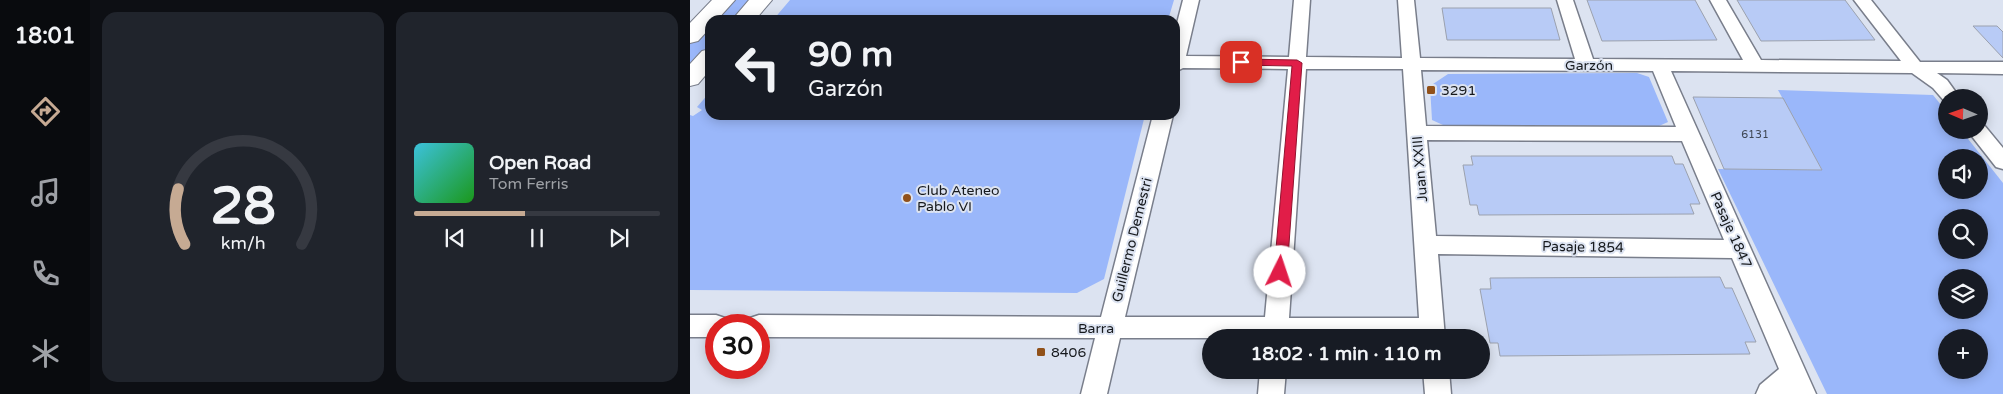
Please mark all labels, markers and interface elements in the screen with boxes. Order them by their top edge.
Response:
text: 18:01 [15,23,75,49]
text: 90 m [808,34,893,76]
icon: left [725,35,790,100]
pin [1220,41,1262,83]
icon: arrive [1227,48,1255,76]
street label: Garzón [1565,57,1613,74]
text: Garzón [808,76,883,102]
place label: 3291 [1441,82,1476,99]
marker: 3291 [1425,84,1437,96]
north arrow [1938,89,1988,139]
map controls [1938,89,1988,379]
icon: directions [28,94,63,129]
house number: 6131 [1741,128,1769,141]
street label: Juan XXIII [1409,135,1431,203]
button: sound [1938,149,1988,199]
text: Open Road [489,152,591,174]
text: Tom Ferris [489,174,568,194]
icon: music [28,175,63,210]
text: 28 [210,175,276,238]
street label: Guillermo Demestri [1108,176,1156,304]
place label: Club Ateneo Pablo VI [917,182,999,215]
street label: Pasaje 1847 [1707,189,1755,271]
marker: Club Ateneo Pablo VI [901,192,913,204]
button: search [1938,209,1988,259]
icon: previous [441,224,469,252]
icon: pause [523,224,551,252]
icon: next [605,224,633,252]
text: km/h [221,233,265,254]
street label: Pasaje 1854 [1542,238,1624,256]
position arrow [1253,245,1305,297]
icon: phone [28,256,63,291]
button: layers [1938,269,1988,319]
speed limit sign: 30 [705,314,770,379]
street label: Barra [1078,320,1114,337]
button: + [1938,329,1988,379]
icon: climate [28,336,63,371]
text: 18:02 · 1 min · 110 m [1250,343,1442,365]
place label: 8406 [1051,344,1086,361]
marker: 8406 [1035,346,1047,358]

